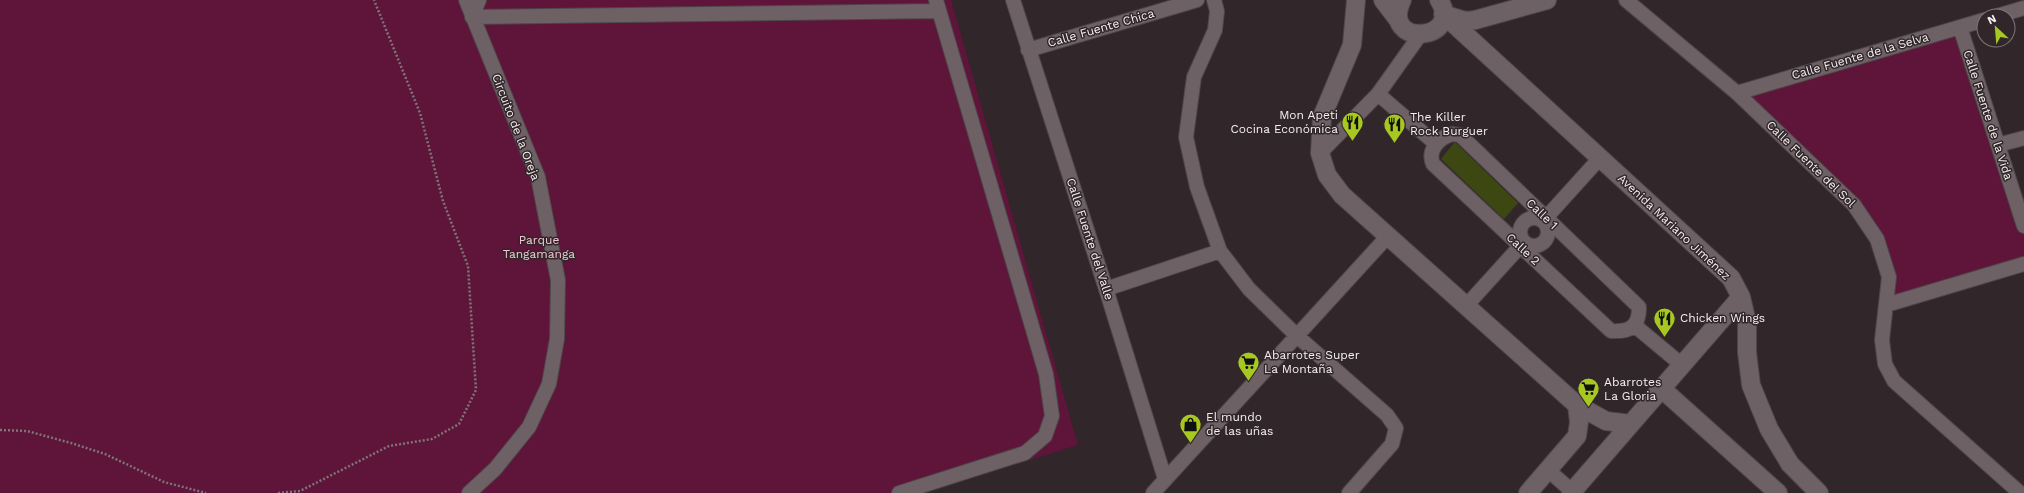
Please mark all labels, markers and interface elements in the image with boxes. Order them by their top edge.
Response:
street label: Calle Fuente Chica [1046,6,1156,50]
north arrow [1976,8,2016,48]
text: N [1985,12,1998,27]
street label: Calle Fuente de la Selva [1790,30,1930,82]
street label: Calle Fuente de la Vida [1960,48,2016,182]
street label: Circuito de la Oreja [489,72,543,182]
place label: Mon Apeti Cocina Económica [1231,108,1338,136]
restaurant icon: Mon Apeti Cocina Económica [1340,109,1366,142]
place label: The Killer Rock Burguer [1410,110,1488,138]
restaurant icon: The Killer Rock Burguer [1382,111,1408,144]
street label: Calle Fuente del Sol [1764,118,1859,210]
street label: Avenida Mariano Jiménez [1615,171,1733,283]
street label: Calle Fuente del Valle [1064,176,1116,302]
street label: Calle 1 [1524,196,1560,232]
street label: Calle 2 [1503,230,1543,268]
park label: Parque Tangamanga [503,233,575,261]
restaurant icon: Chicken Wings [1651,305,1677,338]
place label: Chicken Wings [1680,311,1765,325]
place label: Abarrotes Super La Montaña [1264,348,1360,376]
supermarket icon: Abarrotes Super La Montaña [1235,349,1261,382]
place label: Abarrotes La Gloria [1604,375,1661,403]
supermarket icon: Abarrotes La Gloria [1575,376,1601,409]
place label: El mundo de las uñas [1206,410,1273,438]
shop icon: El mundo de las uñas [1177,411,1203,444]

